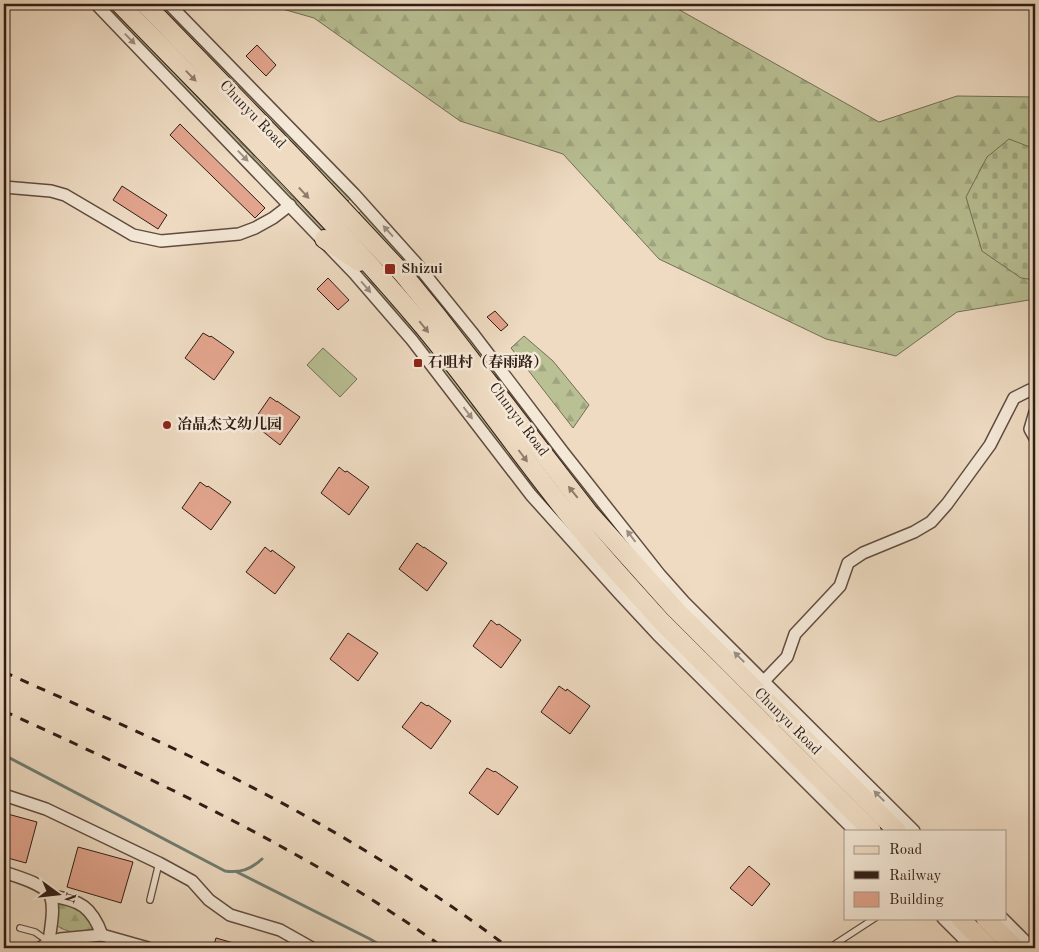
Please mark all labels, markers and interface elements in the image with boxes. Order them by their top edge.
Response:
one-way arrow [124,33,136,45]
one-way arrow [185,70,197,82]
street label: Chunyu Road [216,78,288,152]
one-way arrow [237,149,249,161]
one-way arrow [298,187,310,199]
one-way arrow [382,226,394,238]
marker: Shizui [383,262,397,276]
place label: Shizui [401,262,443,277]
one-way arrow [361,280,372,293]
one-way arrow [418,321,429,333]
place label: 石咀村（春雨路） [428,354,548,371]
marker: 石咀村（春雨路） [412,357,424,369]
street label: Chunyu Road [486,380,551,460]
one-way arrow [463,406,474,419]
place label: 冶晶杰文幼儿园 [177,416,282,433]
marker: 冶晶杰文幼儿园 [161,419,173,431]
one-way arrow [518,449,528,463]
one-way arrow [567,486,578,499]
one-way arrow [625,530,636,543]
one-way arrow [733,651,745,663]
street label: Chunyu Road [751,686,823,758]
one-way arrow [873,791,885,803]
legend [844,830,1006,920]
text: Road [889,843,923,858]
text: Railway [889,869,942,884]
north arrow [32,870,82,920]
text: N [61,890,78,904]
text: Building [889,893,944,908]

